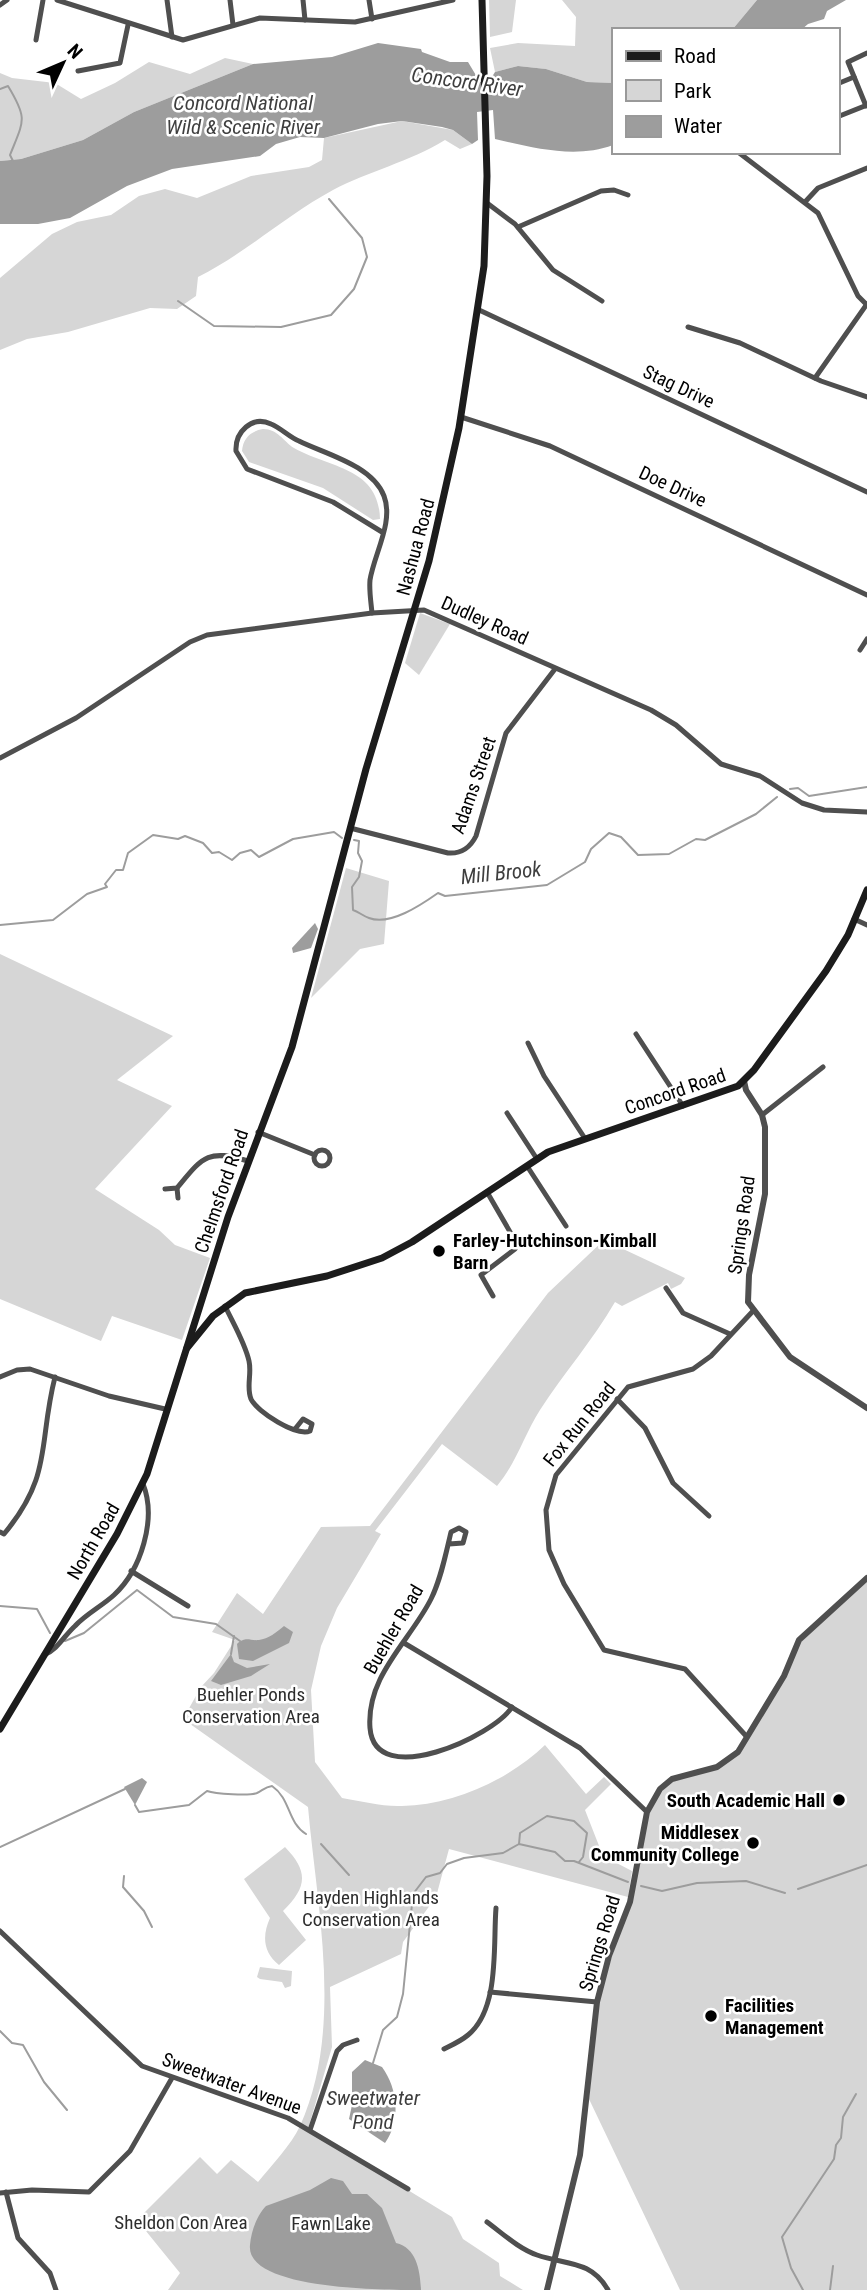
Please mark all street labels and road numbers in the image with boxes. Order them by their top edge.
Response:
street label: Stag Drive [639,360,718,413]
street label: Doe Drive [635,461,710,512]
street label: Nashua Road [391,496,439,598]
street label: Dudley Road [438,591,532,650]
street label: Adams Street [446,734,501,837]
street label: Concord Road [622,1063,729,1119]
street label: Chelmsford Road [190,1126,253,1256]
street label: Springs Road [723,1174,760,1276]
street label: Fox Run Road [538,1377,620,1471]
street label: North Road [62,1499,125,1584]
street label: Buehler Road [359,1581,428,1678]
street label: Springs Road [574,1892,625,1994]
street label: Sweetwater Avenue [159,2048,305,2119]

